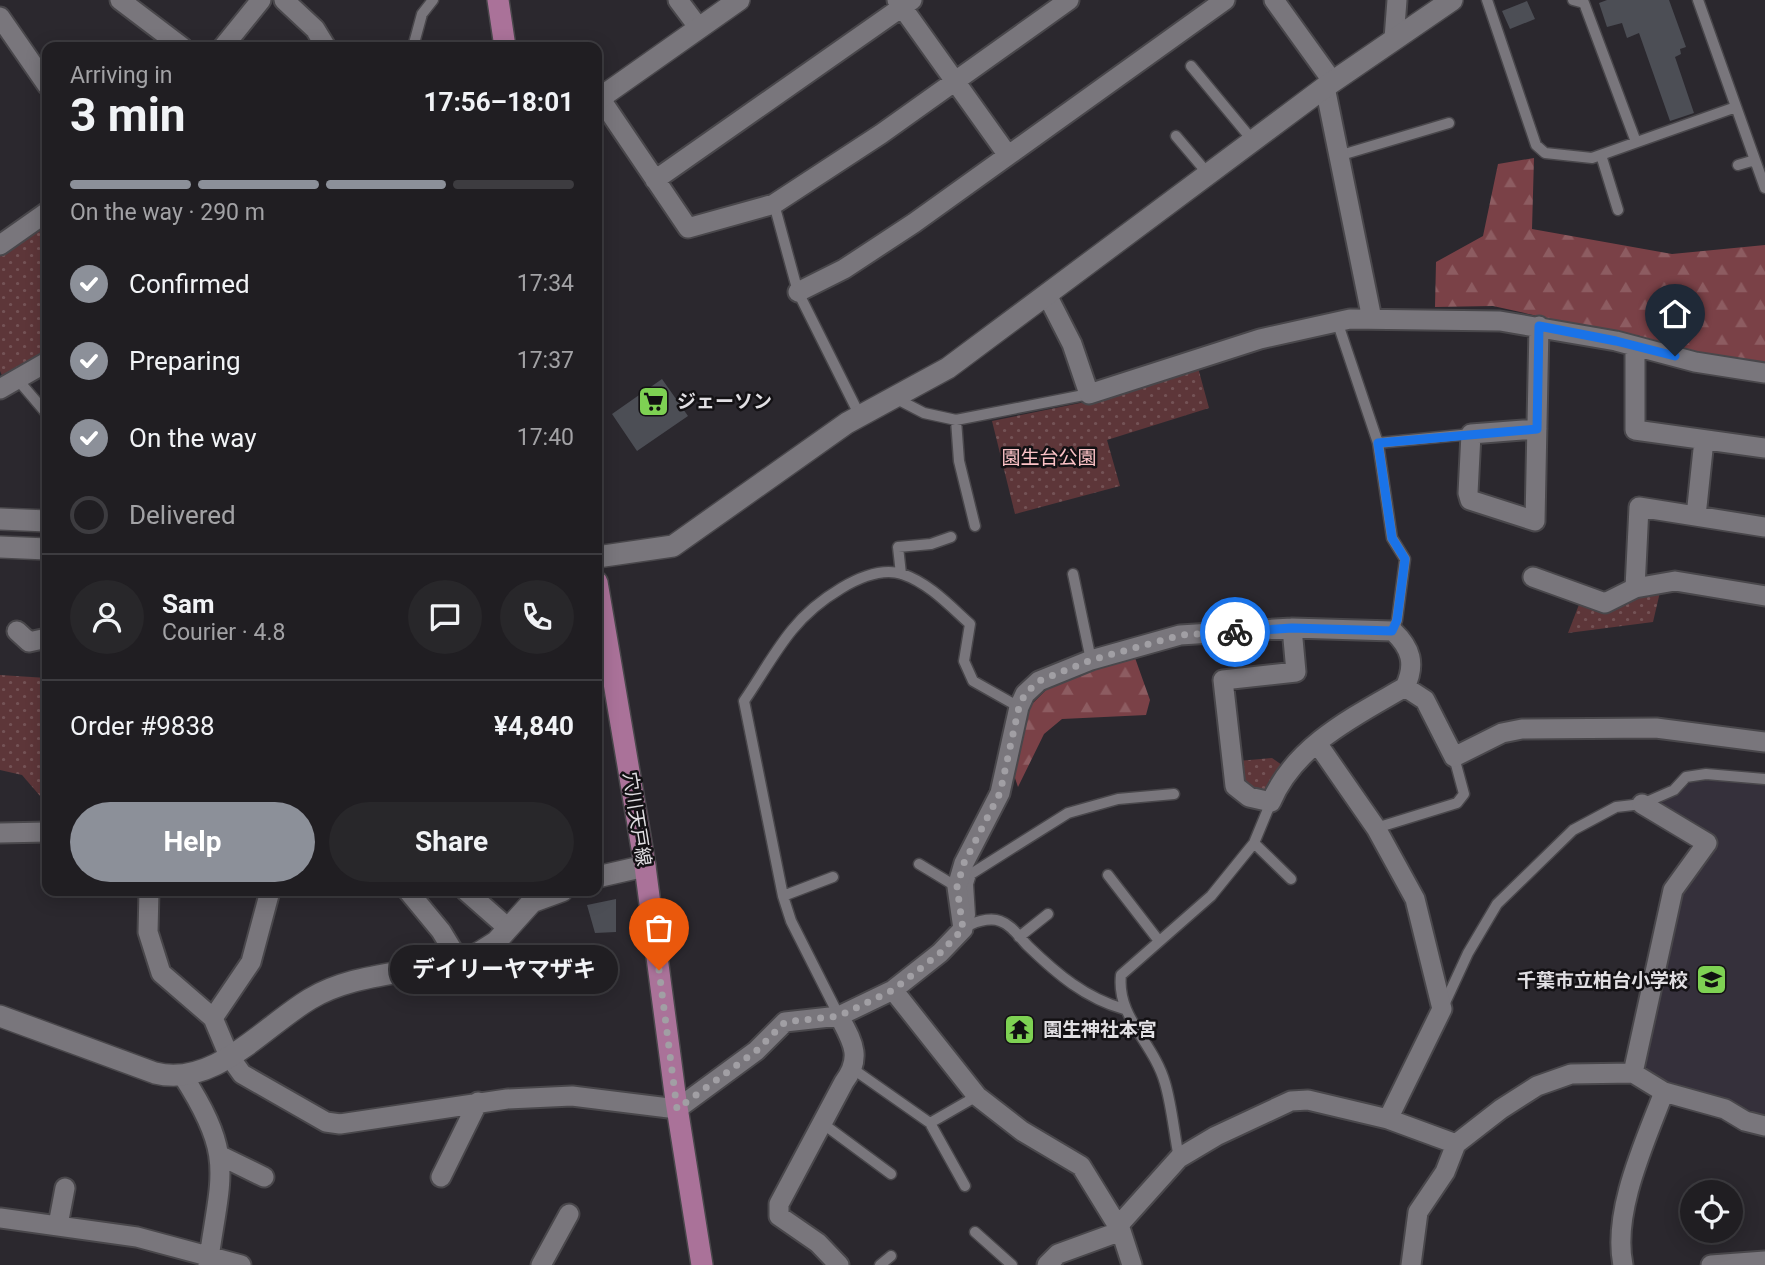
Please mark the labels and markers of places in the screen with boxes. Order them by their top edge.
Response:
pin [1645,284,1705,356]
supermarket icon: ジェーソン [637,384,671,418]
place label: ジェーソン [677,390,772,413]
pin [629,898,689,970]
callout: デイリーヤマザキ [390,946,617,995]
school or university icon: 千葉市立柏台小学校 [1694,963,1728,997]
place label: 千葉市立柏台小学校 [1517,969,1688,992]
temple icon: 園生神社本宮 [1003,1012,1037,1046]
place label: 園生神社本宮 [1043,1018,1157,1041]

